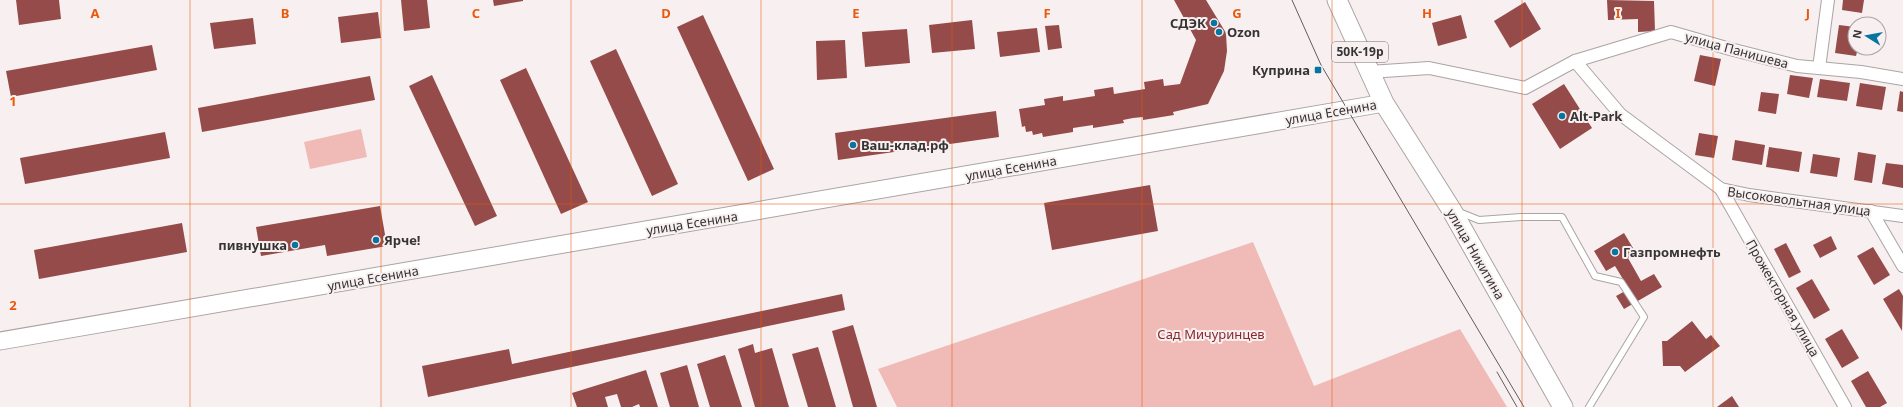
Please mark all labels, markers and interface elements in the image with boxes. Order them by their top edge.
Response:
text: A [91,4,100,22]
text: B [281,4,289,22]
text: C [472,4,480,22]
text: D [661,4,671,22]
text: E [852,4,860,22]
text: F [1043,4,1051,22]
text: G [1232,4,1242,22]
text: H [1422,4,1432,22]
text: I [1615,4,1621,22]
text: J [1805,4,1810,22]
place label: СДЭК [1170,14,1206,32]
north arrow [1847,16,1887,56]
marker: СДЭК [1209,18,1219,28]
place label: Ozon [1227,23,1260,41]
marker: Ozon [1214,27,1224,37]
street label: улица Панишева [1683,28,1791,72]
text: N [1848,28,1865,40]
road number: 50К-19р [1332,42,1388,62]
place label: Куприна [1252,61,1310,79]
marker: Куприна [1313,65,1323,75]
text: 1 [9,92,17,110]
street label: улица Есенина [1284,95,1378,129]
place label: Alt-Park [1570,107,1623,125]
marker: Alt-Park [1557,111,1567,121]
place label: Ваш-клад.рф [861,136,949,154]
marker: Ваш-клад.рф [848,140,858,150]
street label: улица Есенина [964,151,1058,185]
street label: Высоковольтная улица [1726,182,1872,220]
street label: улица Никитина [1443,205,1509,303]
street label: улица Есенина [645,207,739,239]
place label: Ярче! [384,231,421,249]
marker: Ярче! [371,235,381,245]
place label: пивнушка [218,236,287,254]
street label: Прожекторная улица [1742,236,1824,360]
marker: пивнушка [290,240,300,250]
place label: Газпромнефть [1623,243,1721,261]
marker: Газпромнефть [1610,247,1620,257]
street label: улица Есенина [326,261,420,295]
text: 2 [9,296,17,314]
park label: Сад Мичуринцев [1157,325,1265,343]

